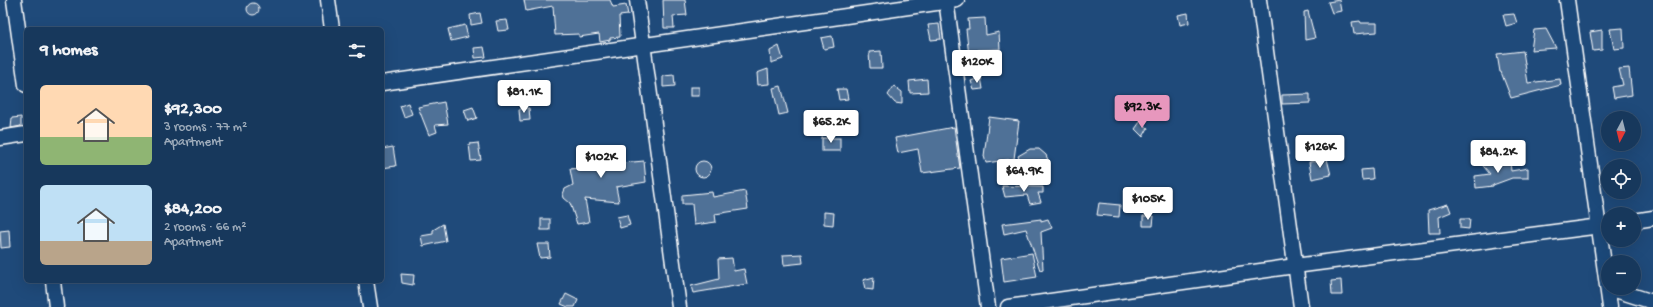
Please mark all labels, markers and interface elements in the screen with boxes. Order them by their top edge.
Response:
icon: filters [346,40,368,62]
text: 9 homes [40,41,98,61]
pin: $120K [949,50,1005,84]
text: $120K [961,55,993,70]
pin: $81.1K [491,80,557,114]
text: $81.1K [507,85,541,100]
pin: $92.3K [1109,95,1175,129]
text: $92,300 [164,100,222,120]
text: $92.3K [1124,100,1160,115]
icon: home [72,101,120,149]
pin: $65.2K [798,110,864,144]
north arrow [1601,111,1641,151]
map controls [1601,111,1641,295]
text: $65.2K [813,115,849,130]
text: 3 rooms · 77 m² [164,120,247,135]
text: Apartment [164,135,223,150]
pin: $126K [1292,135,1348,169]
text: $126K [1304,140,1336,155]
pin: $84.2K [1465,140,1531,174]
pin: $102K [573,145,629,179]
text: $84.2K [1480,145,1516,160]
text: $102K [585,150,617,165]
pin: $64.9K [991,159,1057,193]
button: locate [1601,159,1641,199]
text: $64.9K [1006,164,1042,179]
pin: $105K [1120,187,1176,221]
text: $105K [1132,192,1164,207]
text: $84,200 [164,200,222,220]
icon: home [72,201,120,249]
button: + [1601,207,1641,247]
text: 2 rooms · 66 m² [164,220,246,235]
text: Apartment [164,235,223,250]
button: − [1601,255,1641,295]

